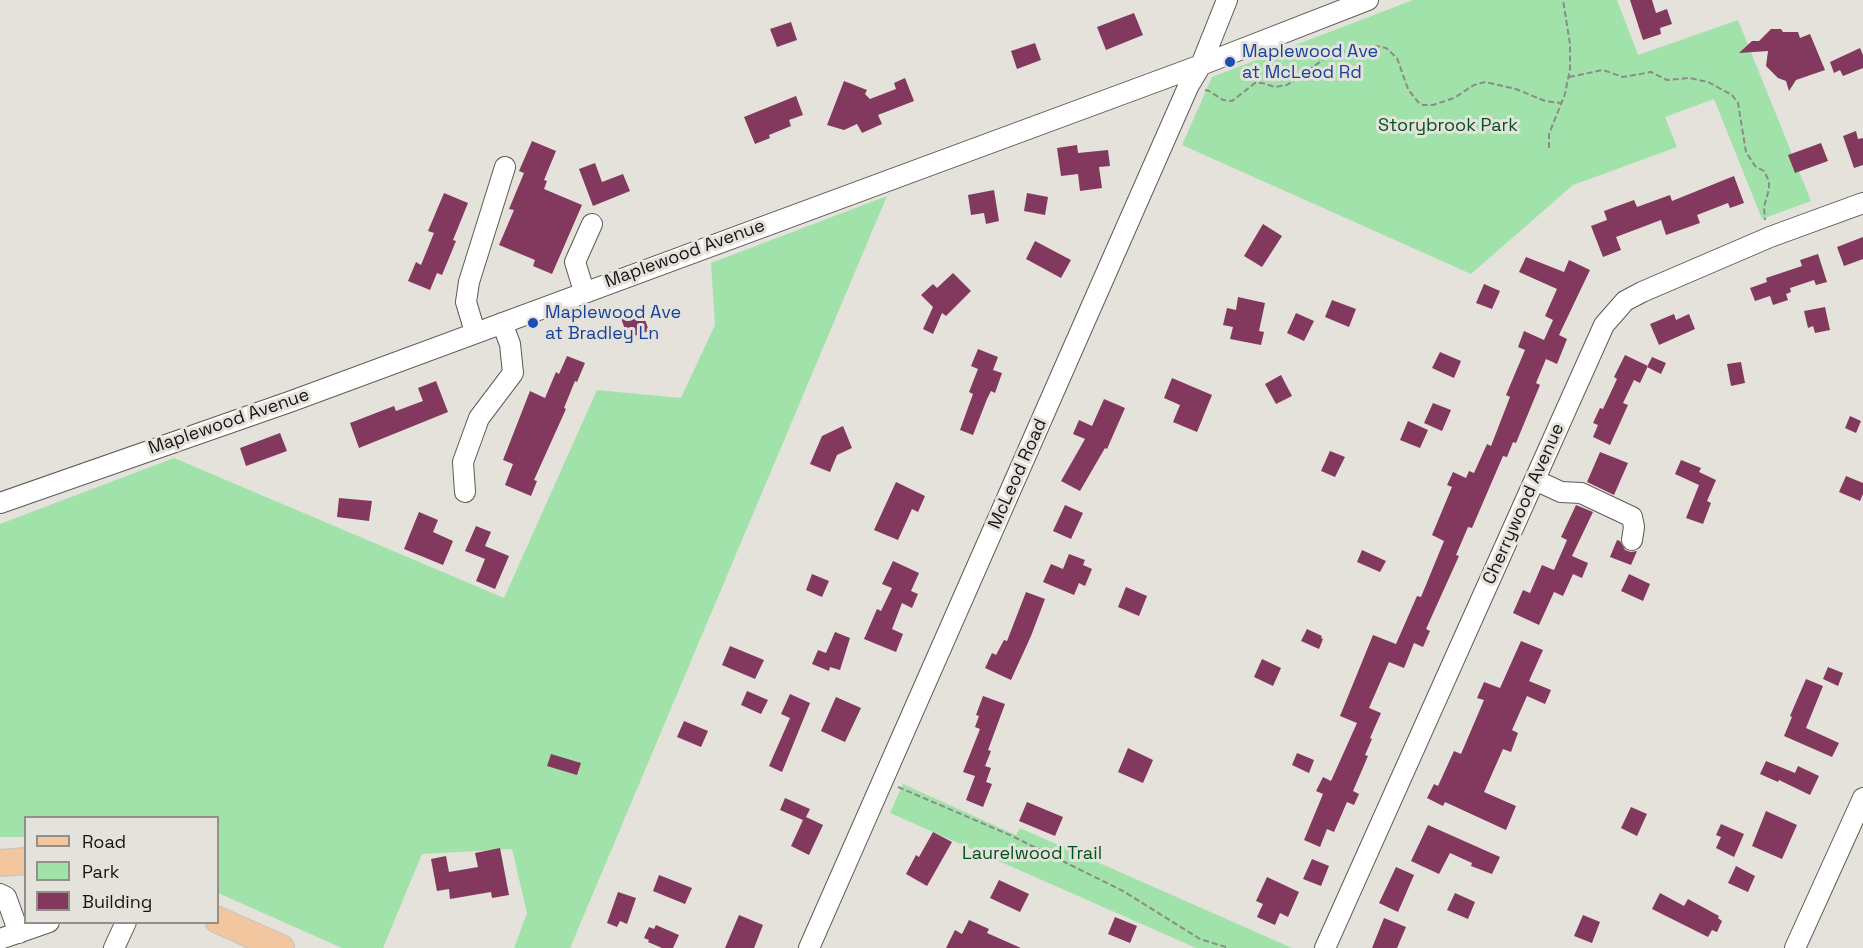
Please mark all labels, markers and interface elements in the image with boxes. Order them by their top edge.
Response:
place label: Maplewood Ave at McLeod Rd [1242,41,1378,84]
marker: Maplewood Ave at McLeod Rd [1223,55,1237,69]
park label: Storybrook Park [1378,115,1518,137]
street label: Maplewood Avenue [602,215,768,293]
place label: Maplewood Ave at Bradley Ln [545,302,681,344]
marker: Maplewood Ave at Bradley Ln [526,316,540,330]
street label: Maplewood Avenue [146,384,312,460]
street label: McLeod Road [984,416,1052,532]
street label: Cherrywood Avenue [1479,420,1569,588]
legend [24,816,219,924]
text: Road [82,830,126,853]
park label: Laurelwood Trail [962,843,1102,865]
text: Park [82,860,119,883]
text: Building [82,890,152,913]

